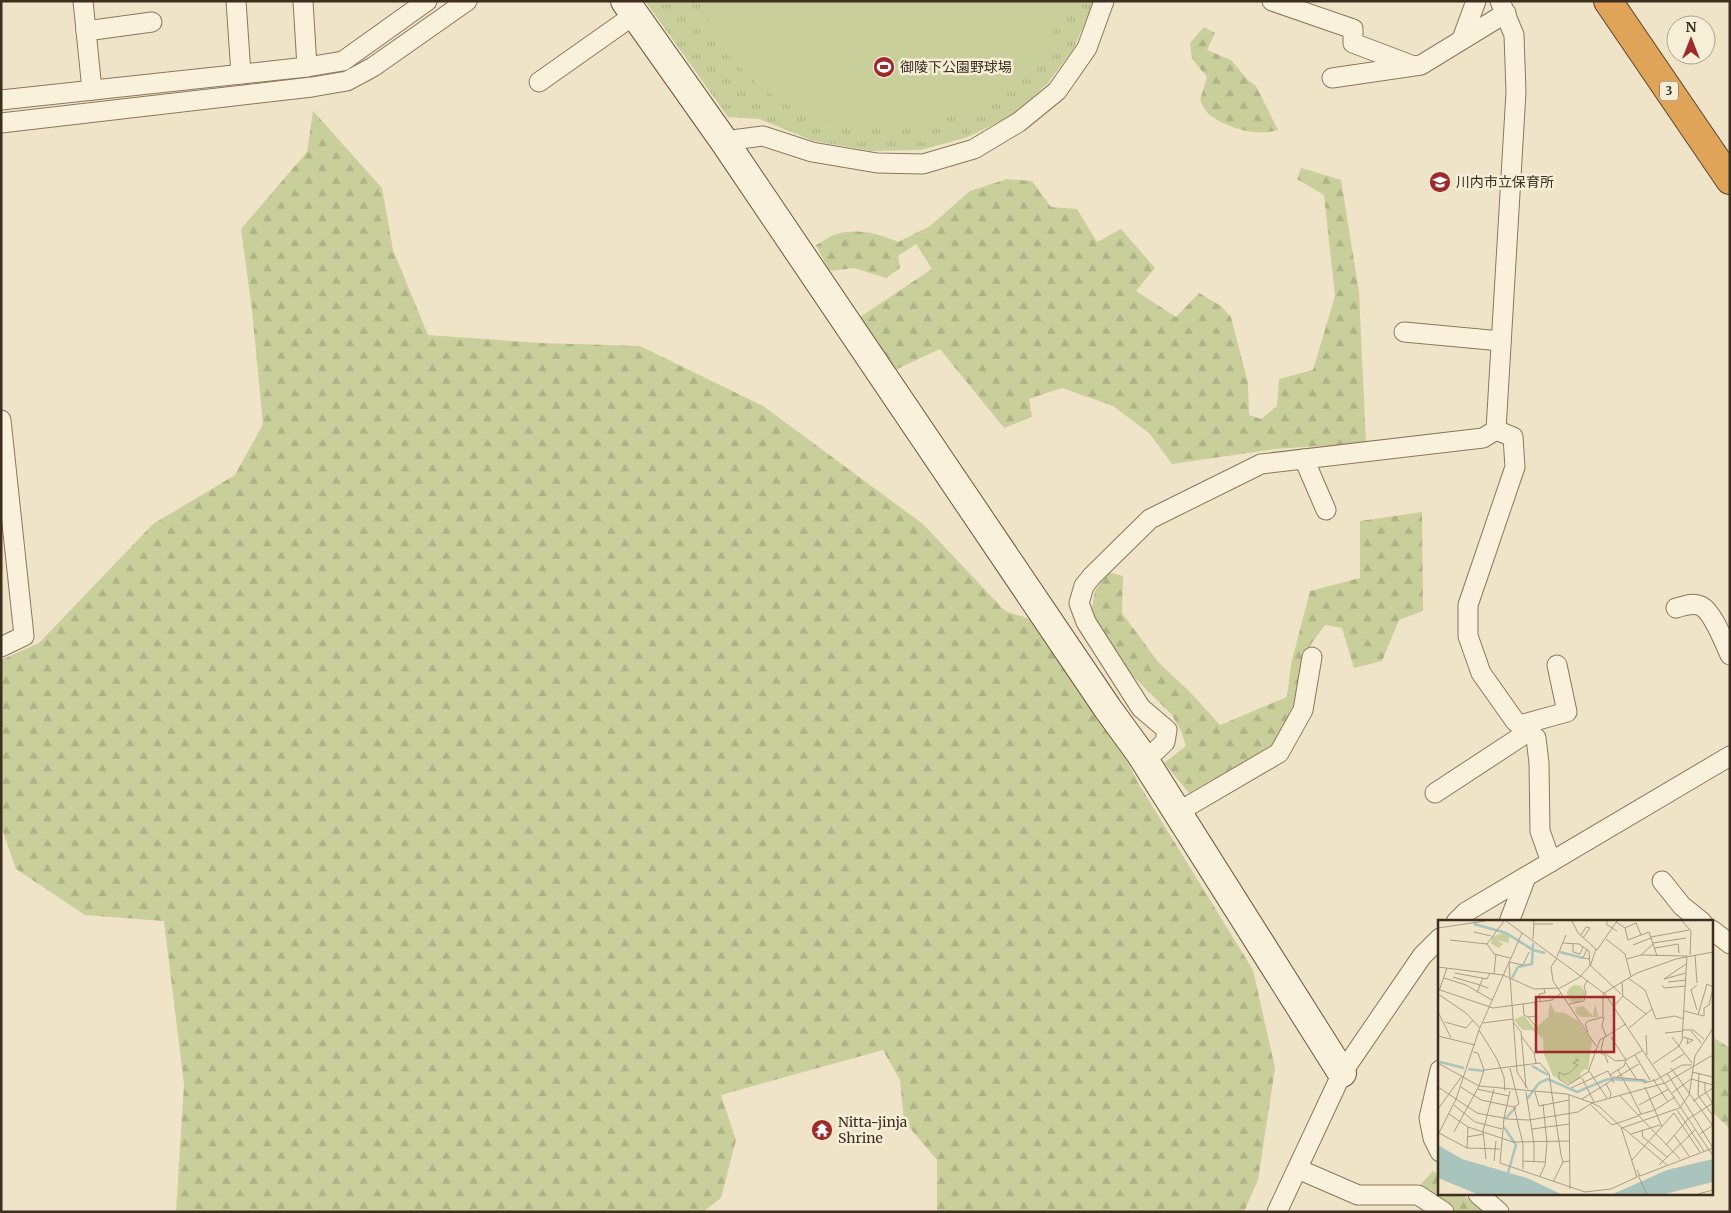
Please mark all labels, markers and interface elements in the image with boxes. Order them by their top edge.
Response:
north arrow [1666,15,1716,65]
text: N [1685,18,1697,36]
sports icon: 御陵下公園野球場 [872,55,896,79]
place label: 御陵下公園野球場 [900,58,1012,76]
road number: 3 [1660,82,1678,100]
school or university icon: 川内市立保育所 [1428,170,1452,194]
place label: 川内市立保育所 [1456,173,1554,191]
inset map [1438,920,1714,1196]
place label: Nitta-jinja Shrine [838,1113,908,1147]
temple icon: Nitta-jinja Shrine [810,1118,834,1142]

